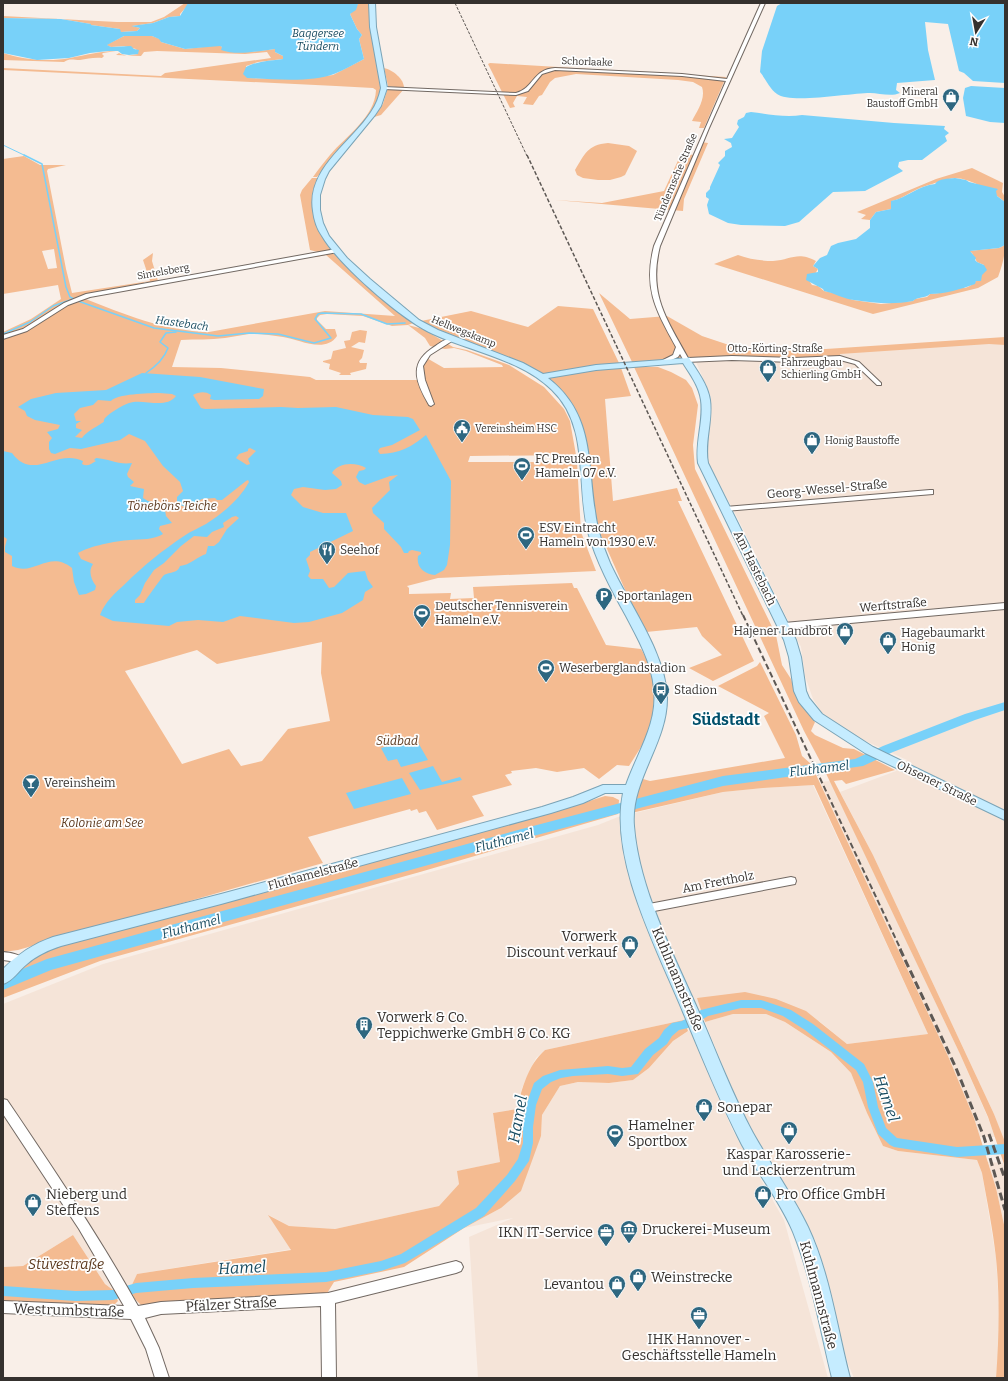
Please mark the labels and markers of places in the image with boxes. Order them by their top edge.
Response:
place label: Mineral Baustoff GmbH [867,86,938,110]
shop icon: Mineral Baustoff GmbH [941,87,961,112]
place label: Fahrzeugbau Schierling GmbH [781,357,861,381]
shop icon: Fahrzeugbau Schierling GmbH [758,358,778,383]
public building icon: Vereinsheim HSC [452,418,472,443]
place label: Vereinsheim HSC [475,423,557,435]
shop icon: Honig Baustoffe [802,430,822,455]
place label: Honig Baustoffe [825,435,900,447]
place label: FC Preußen Hameln 07 e.V. [535,452,616,480]
sports icon: FC Preußen Hameln 07 e.V. [512,456,532,481]
place label: ESV Eintracht Hameln von 1930 e.V. [539,521,656,549]
sports icon: ESV Eintracht Hameln von 1930 e.V. [516,525,536,550]
restaurant icon: Seehof [317,540,337,565]
place label: Seehof [340,543,380,557]
parking icon: Sportanlagen [594,586,614,611]
place label: Sportanlagen [617,589,693,603]
place label: Deutscher Tennisverein Hameln e.V. [435,599,568,627]
sports icon: Deutscher Tennisverein Hameln e.V. [412,603,432,628]
shop icon: Hajener Landbrot [835,621,855,646]
place label: Hajener Landbrot [733,624,833,638]
place label: Hagebaumarkt Honig [901,626,986,654]
shop icon: Hagebaumarkt Honig [878,630,898,655]
sports icon: Weserberglandstadion [536,658,556,683]
place label: Weserberglandstadion [559,661,686,675]
bus stop icon: Stadion [651,680,671,705]
place label: Stadion [674,683,717,697]
bar icon: Vereinsheim [21,773,41,798]
place label: Vereinsheim [44,776,116,790]
place label: Vorwerk Discount verkauf [506,928,618,961]
shop icon: Vorwerk Discount verkauf [620,934,640,959]
place label: Vorwerk & Co. Teppichwerke GmbH & Co. KG [377,1009,571,1042]
building icon: Vorwerk & Co. Teppichwerke GmbH & Co. KG [354,1015,374,1040]
shop icon: Sonepar [694,1097,714,1122]
place label: Sonepar [717,1099,772,1116]
place label: Hamelner Sportbox [628,1117,694,1150]
shop icon: Kaspar Karosserie- und Lackierzentrum [779,1120,799,1145]
sports icon: Hamelner Sportbox [605,1123,625,1148]
place label: Kaspar Karosserie- und Lackierzentrum [723,1146,856,1179]
shop icon: Pro Office GmbH [753,1184,773,1209]
place label: Nieberg und Steffens [46,1186,127,1219]
place label: Pro Office GmbH [776,1186,886,1203]
shop icon: Nieberg und Steffens [23,1192,43,1217]
museum icon: Druckerei-Museum [619,1219,639,1244]
place label: Druckerei-Museum [642,1221,771,1238]
office icon: IKN IT-Service [596,1222,616,1247]
place label: IKN IT-Service [498,1224,593,1241]
shop icon: Weinstrecke [628,1267,648,1292]
place label: Weinstrecke [651,1269,732,1286]
shop icon: Levantou [607,1274,627,1299]
place label: Levantou [544,1276,604,1293]
office icon: IHK Hannover - Geschäftsstelle Hameln [689,1305,709,1330]
place label: IHK Hannover - Geschäftsstelle Hameln [622,1331,777,1364]

